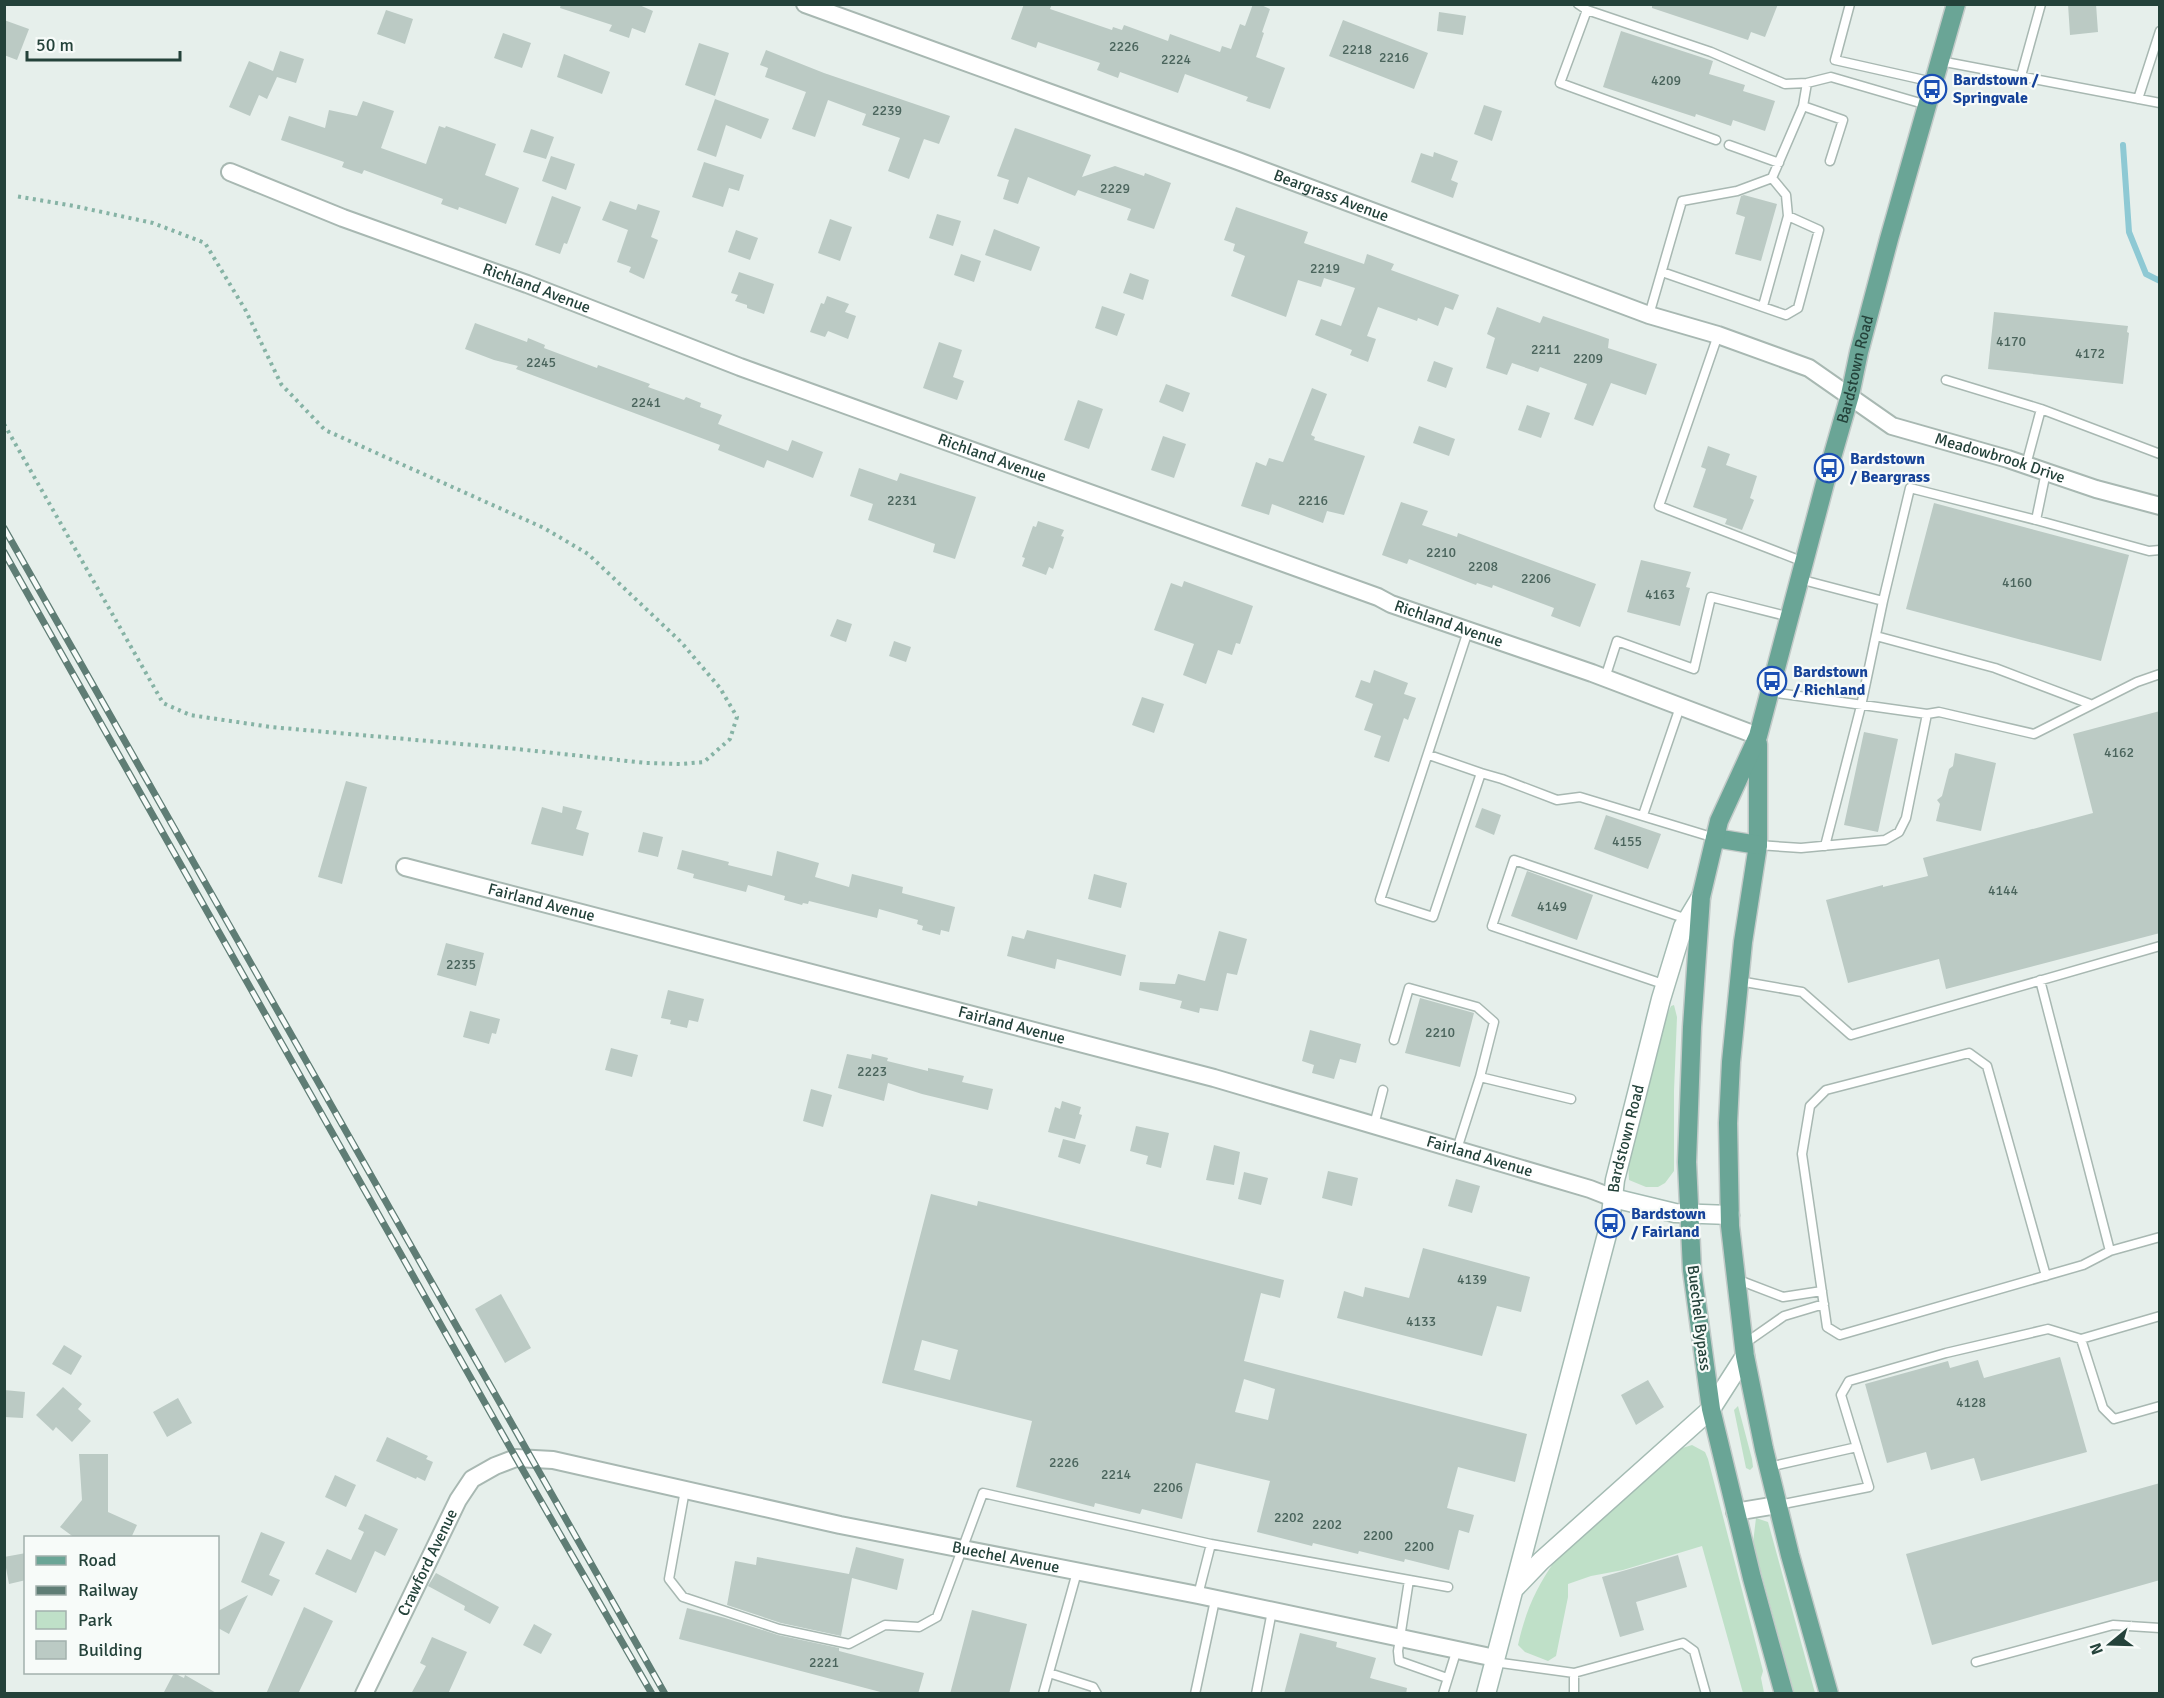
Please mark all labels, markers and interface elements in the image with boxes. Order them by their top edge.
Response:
scale bar [27,24,180,62]
text: 50 m [36,34,74,56]
house number: 2226 [1109,38,1139,55]
house number: 2218 [1342,41,1372,58]
house number: 2216 [1379,49,1409,66]
house number: 2224 [1161,51,1192,68]
place label: Bardstown / Springvale [1953,70,2039,108]
house number: 4209 [1651,72,1681,89]
bus stop icon: Bardstown / Springvale [1916,73,1948,105]
house number: 2239 [872,102,902,119]
street label: Beargrass Avenue [1271,165,1392,227]
house number: 2229 [1100,180,1130,197]
street label: Richland Avenue [480,259,594,318]
house number: 2219 [1310,260,1340,277]
street label: Bardstown Road [1832,313,1878,426]
house number: 4170 [1996,333,2026,350]
house number: 2211 [1531,341,1561,358]
house number: 4172 [2075,345,2105,362]
house number: 2209 [1573,350,1603,367]
house number: 2245 [526,354,556,371]
house number: 2241 [631,394,661,411]
street label: Richland Avenue [935,429,1049,487]
street label: Meadowbrook Drive [1933,429,2068,488]
place label: Bardstown / Beargrass [1850,449,1930,487]
bus stop icon: Bardstown / Beargrass [1813,452,1845,484]
house number: 2231 [887,492,917,509]
house number: 2216 [1298,492,1328,509]
house number: 2210 [1426,544,1456,561]
house number: 2208 [1468,558,1498,575]
house number: 2206 [1521,570,1551,587]
house number: 4160 [2002,574,2032,591]
house number: 4163 [1645,586,1675,603]
street label: Richland Avenue [1392,596,1506,652]
place label: Bardstown / Richland [1793,662,1868,700]
bus stop icon: Bardstown / Richland [1756,665,1788,697]
house number: 4162 [2104,744,2134,761]
house number: 4155 [1612,833,1642,850]
street label: Fairland Avenue [486,879,597,926]
house number: 4144 [1988,882,2019,899]
house number: 4149 [1537,898,1567,915]
house number: 2235 [446,956,476,973]
street label: Fairland Avenue [956,1002,1067,1049]
house number: 2210 [1425,1024,1455,1041]
house number: 2223 [857,1063,887,1080]
street label: Bardstown Road [1604,1082,1649,1194]
street label: Fairland Avenue [1424,1131,1535,1182]
place label: Bardstown / Fairland [1631,1204,1706,1242]
bus stop icon: Bardstown / Fairland [1594,1207,1626,1239]
street label: Buechel Bypass [1683,1264,1715,1372]
house number: 4139 [1457,1271,1487,1288]
house number: 4133 [1406,1313,1436,1330]
house number: 4128 [1956,1394,1986,1411]
house number: 2226 [1049,1454,1079,1471]
house number: 2214 [1101,1466,1132,1483]
house number: 2206 [1153,1479,1183,1496]
street label: Crawford Avenue [393,1506,462,1619]
house number: 2202 [1274,1509,1304,1526]
house number: 2202 [1312,1516,1342,1533]
house number: 2200 [1363,1527,1393,1544]
legend [24,1536,219,1674]
street label: Buechel Avenue [950,1537,1061,1578]
house number: 2200 [1404,1538,1434,1555]
text: Road [78,1549,117,1571]
text: Railway [78,1579,139,1601]
text: Park [78,1609,113,1631]
north arrow [2080,1614,2140,1674]
text: Building [78,1639,142,1661]
text: N [2085,1640,2108,1657]
house number: 2221 [809,1654,839,1671]

